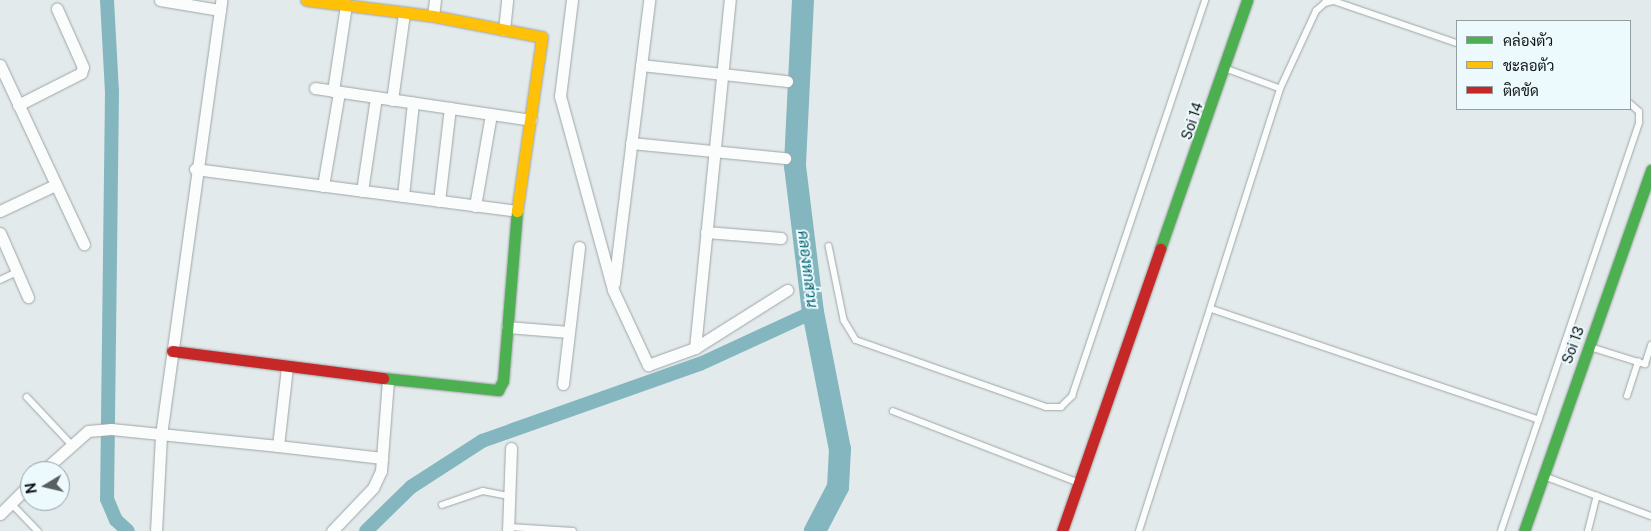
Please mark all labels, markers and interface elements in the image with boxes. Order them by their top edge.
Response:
legend [1456,20,1631,110]
text: คล่องตัว [1503,32,1553,49]
text: ชะลอตัว [1503,57,1554,74]
text: ติดขัด [1503,82,1539,99]
street label: Soi 14 [1178,100,1206,142]
water label: คลองหกส่วน [794,229,822,309]
street label: Soi 13 [1558,324,1588,366]
north arrow [20,461,70,511]
text: N [22,482,40,495]

